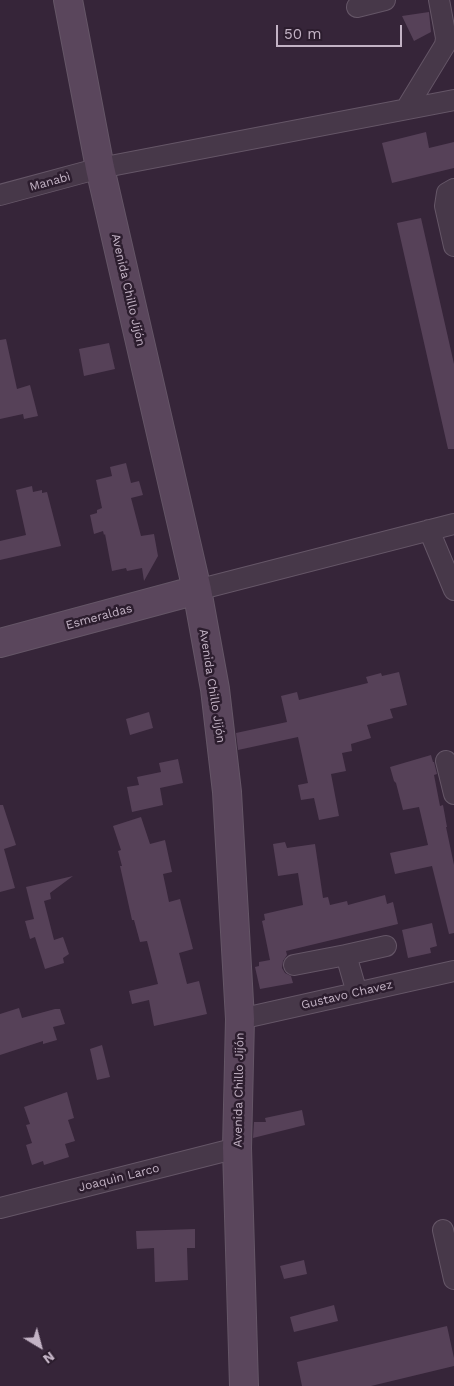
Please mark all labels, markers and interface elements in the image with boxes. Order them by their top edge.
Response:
scale bar [279,15,405,47]
text: 50 m [284,25,321,43]
street label: Manabì [28,170,72,194]
street label: Avenida Chillo Jijón [108,232,148,348]
street label: Esmeraldas [64,601,134,633]
street label: Avenida Chillo Jijón [196,628,228,744]
street label: Gustavo Chavez [300,977,394,1013]
street label: Avenida Chillo Jijón [231,1032,247,1148]
street label: Joaquìn Larco [77,1161,161,1195]
north arrow [15,1321,65,1371]
text: N [40,1348,58,1367]

